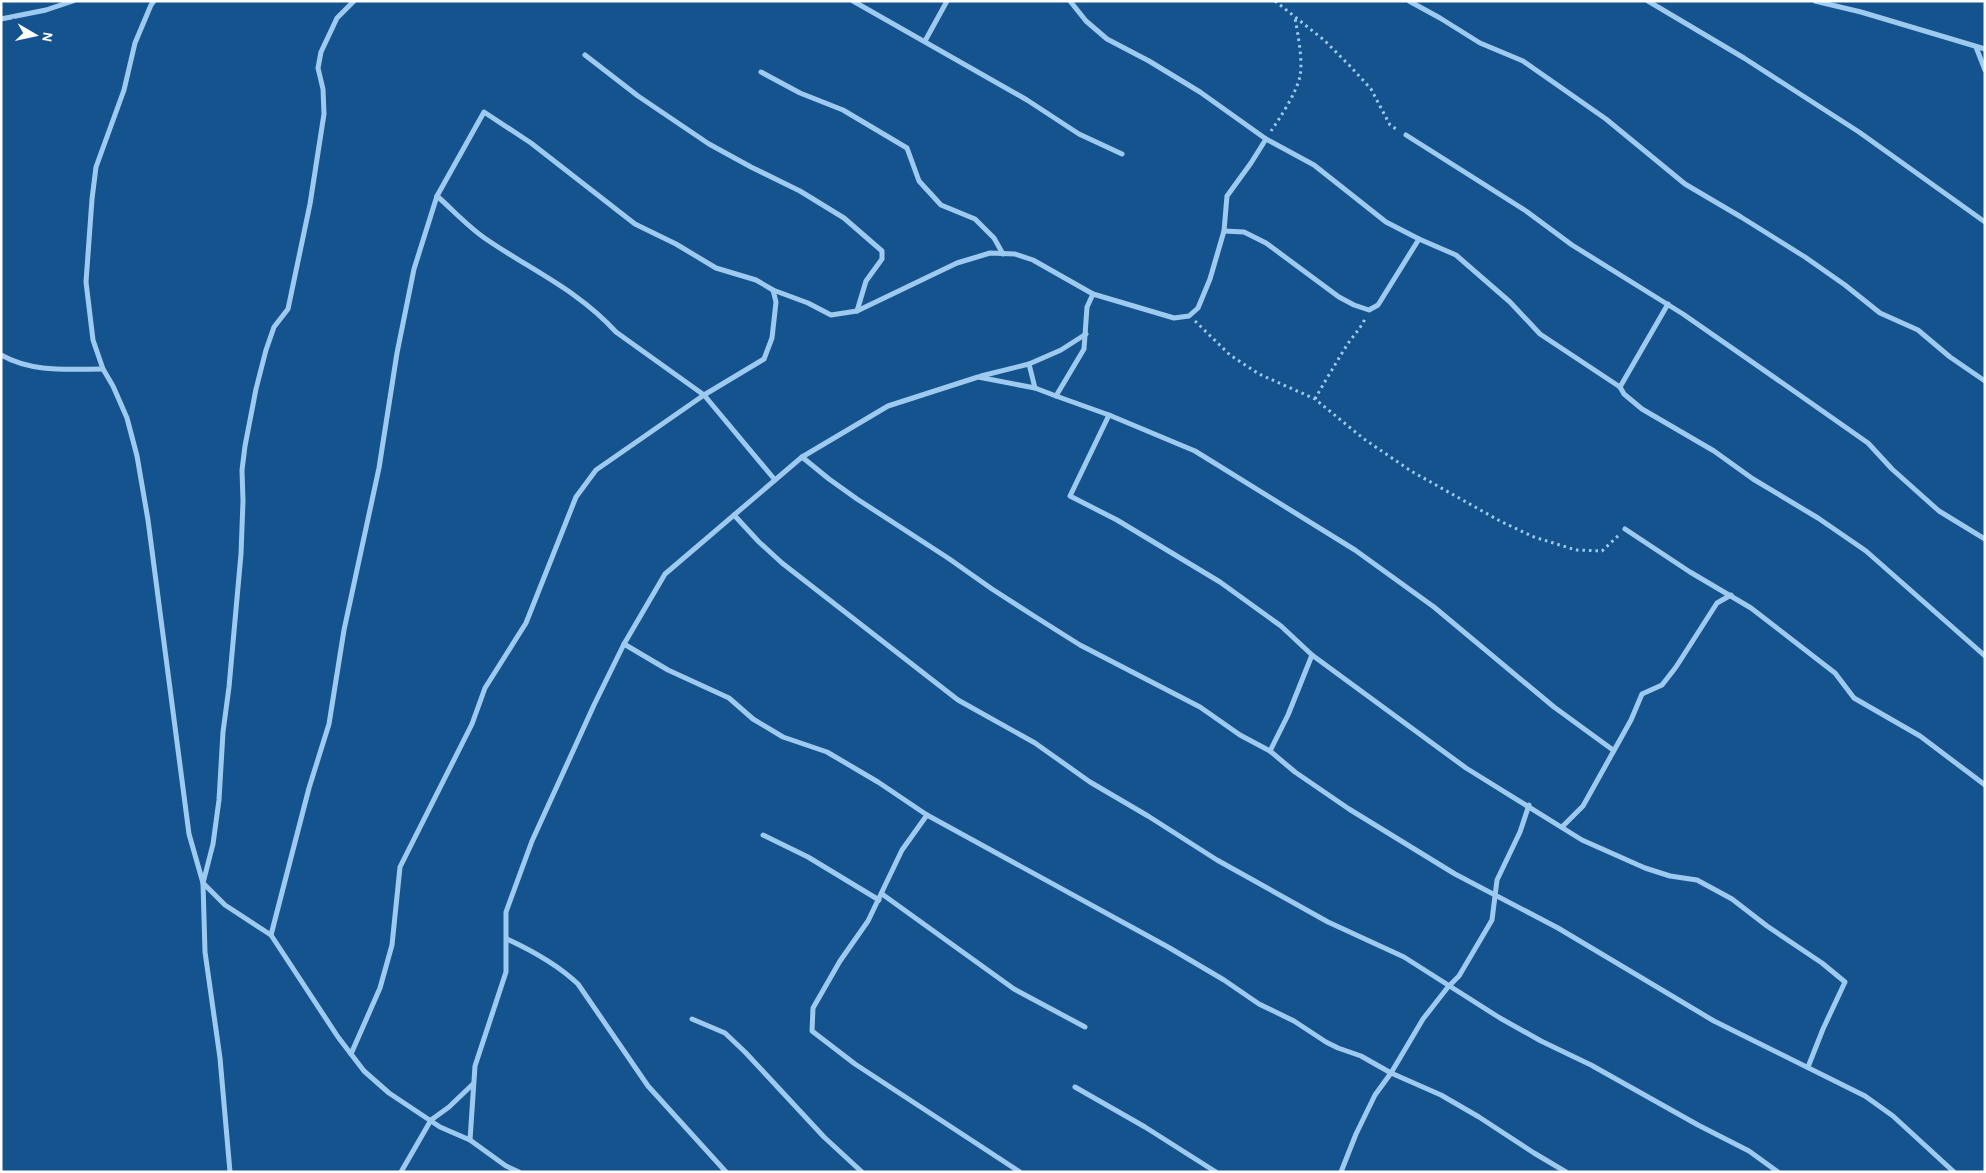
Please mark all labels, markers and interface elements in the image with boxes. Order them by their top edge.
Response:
north arrow [10,10,60,60]
text: N [39,31,55,43]

